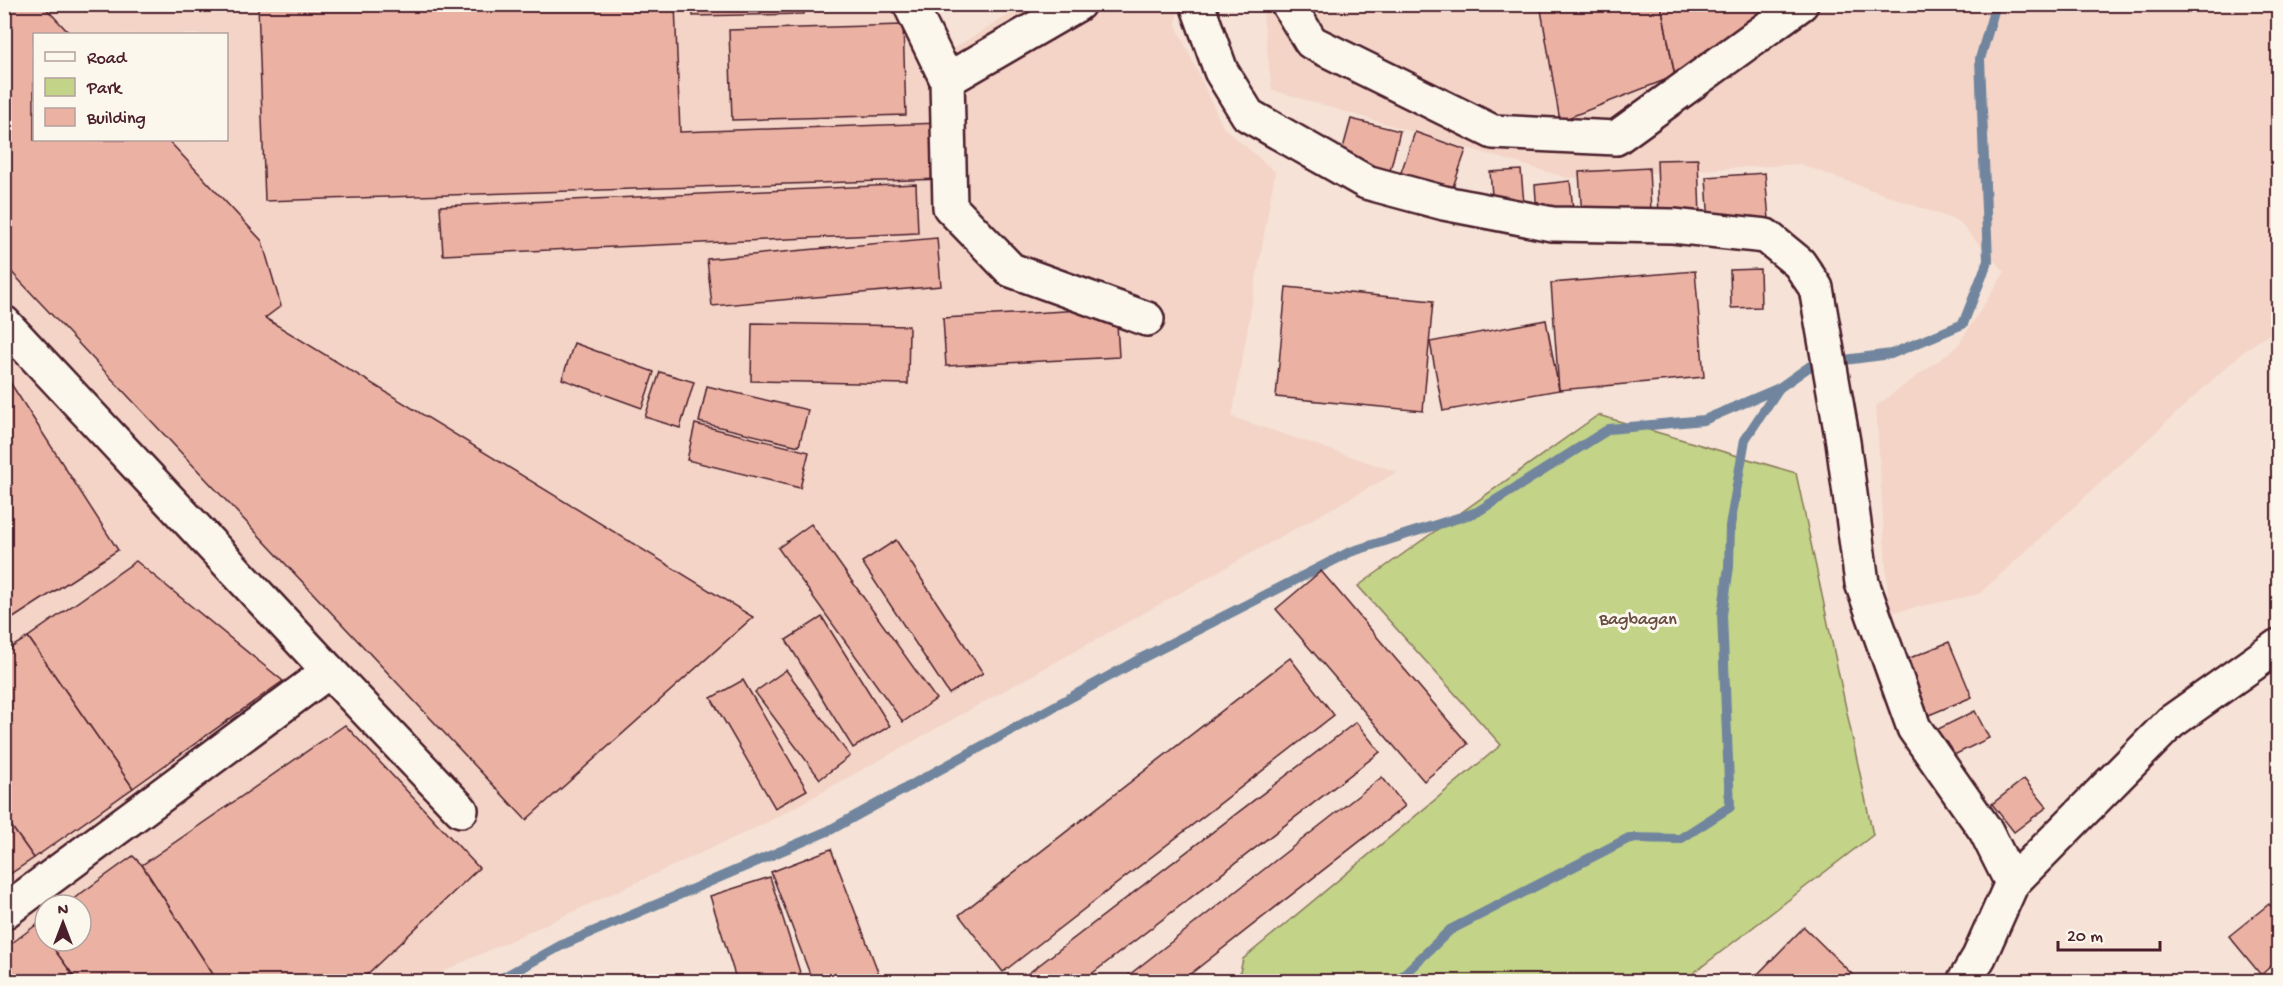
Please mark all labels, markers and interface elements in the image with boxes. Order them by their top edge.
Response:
legend [33,33,228,141]
text: Road [87,49,128,70]
text: Park [86,79,123,100]
text: Building [86,109,146,130]
park label: Bagbagan [1598,610,1677,631]
north arrow [33,893,93,953]
text: N [58,902,69,921]
scale bar [2058,914,2160,952]
text: 20 m [2067,927,2103,948]

